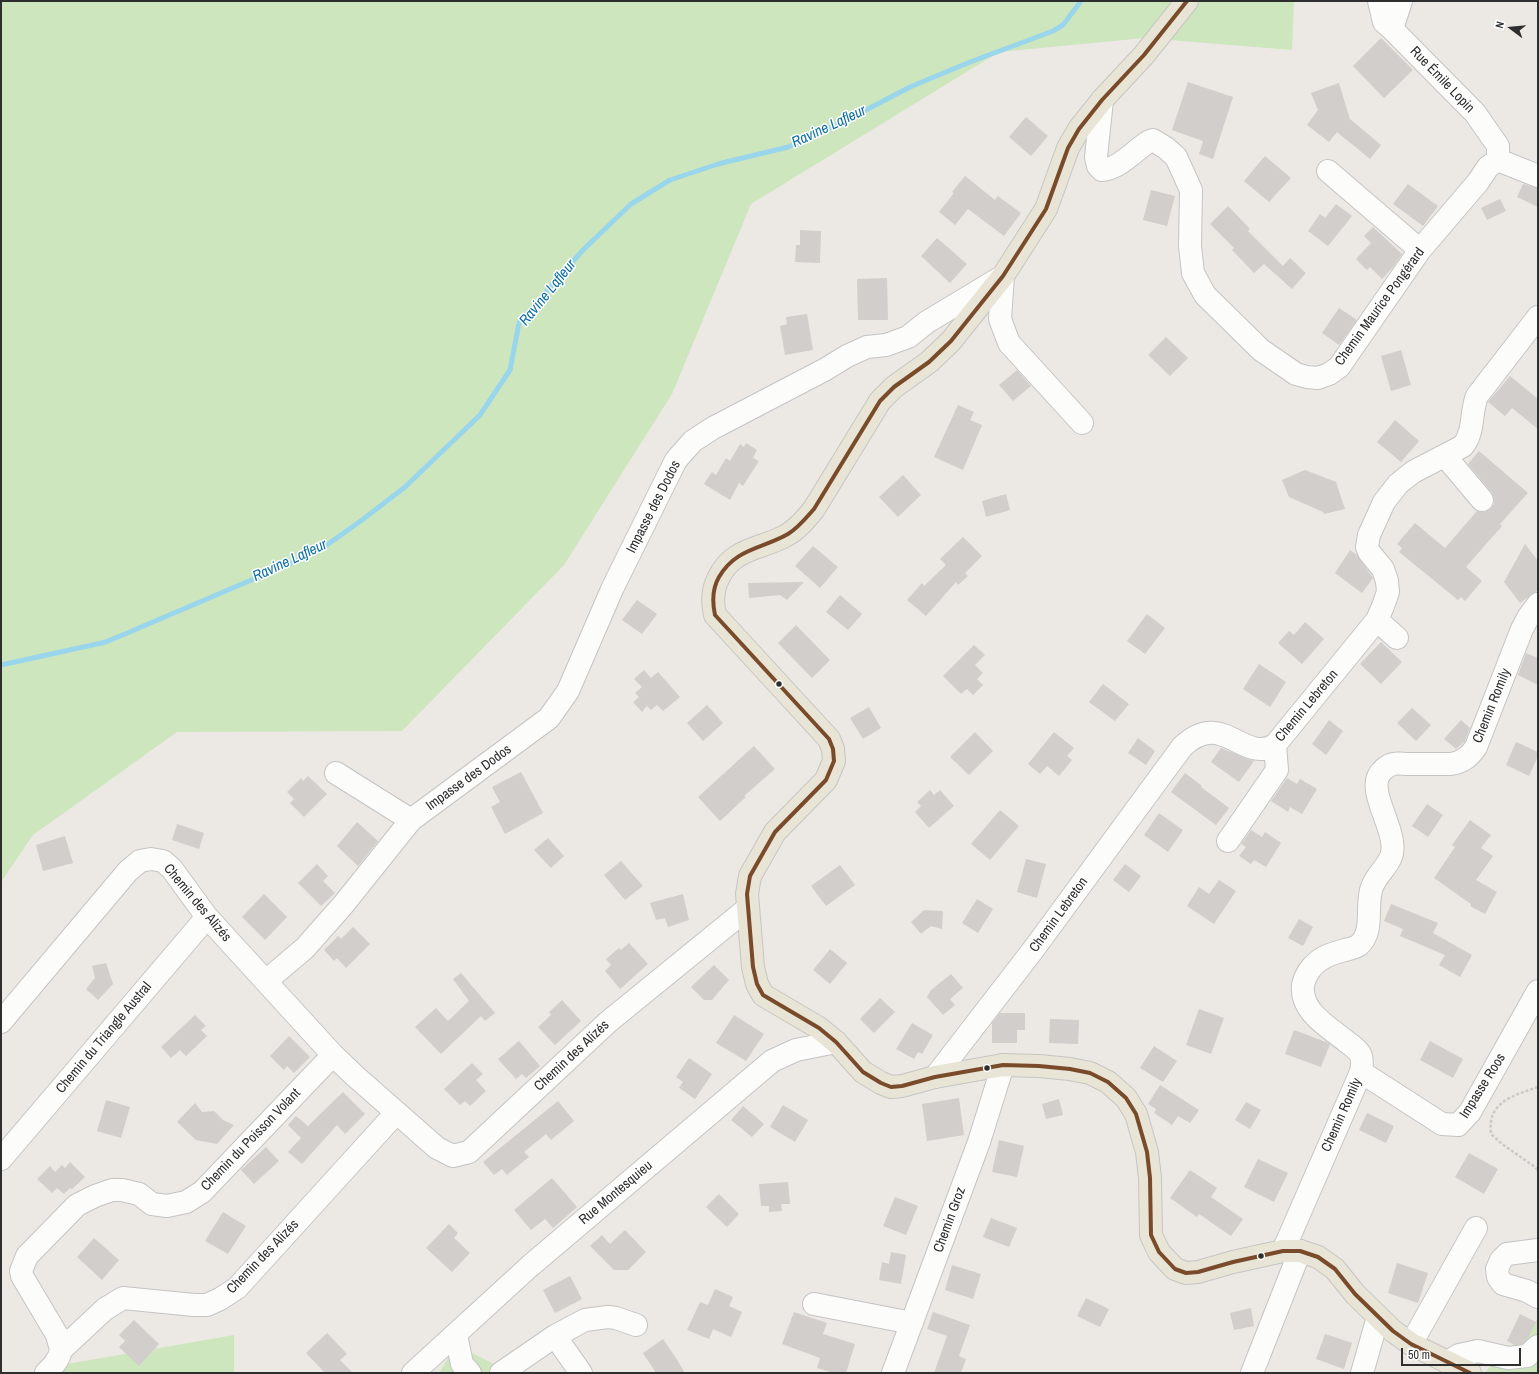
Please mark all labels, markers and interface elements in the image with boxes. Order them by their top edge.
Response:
north arrow [1491,8,1531,48]
text: N [1492,20,1507,30]
street label: Rue Émile Lopin [1406,43,1478,117]
water label: Ravine Lafleur [789,102,869,152]
street label: Chemin Maurice Pongérard [1332,245,1428,369]
water label: Ravine Lafleur [516,256,580,330]
street label: Impasse des Dodos [623,458,685,556]
water label: Ravine Lafleur [250,536,330,586]
street label: Chemin Romily [1469,666,1515,746]
street label: Chemin Lebreton [1272,667,1342,745]
unlabelled marker [774,679,784,689]
street label: Impasse des Dodos [423,741,515,815]
street label: Chemin des Alizés [160,861,234,945]
street label: Chemin Lebreton [1026,874,1092,956]
street label: Chemin du Triangle Austral [53,979,155,1097]
street label: Chemin des Alizés [531,1017,613,1095]
street label: Impasse Roos [1456,1050,1510,1122]
unlabelled marker [982,1063,992,1073]
street label: Chemin Romily [1318,1075,1366,1155]
street label: Chemin du Poisson Volant [198,1085,304,1195]
street label: Rue Montesquieu [576,1157,656,1229]
street label: Chemin Groz [930,1185,970,1255]
street label: Chemin des Alizés [223,1217,303,1297]
unlabelled marker [1256,1251,1266,1261]
scale bar [1403,1340,1523,1366]
text: 50 m [1408,1347,1430,1363]

